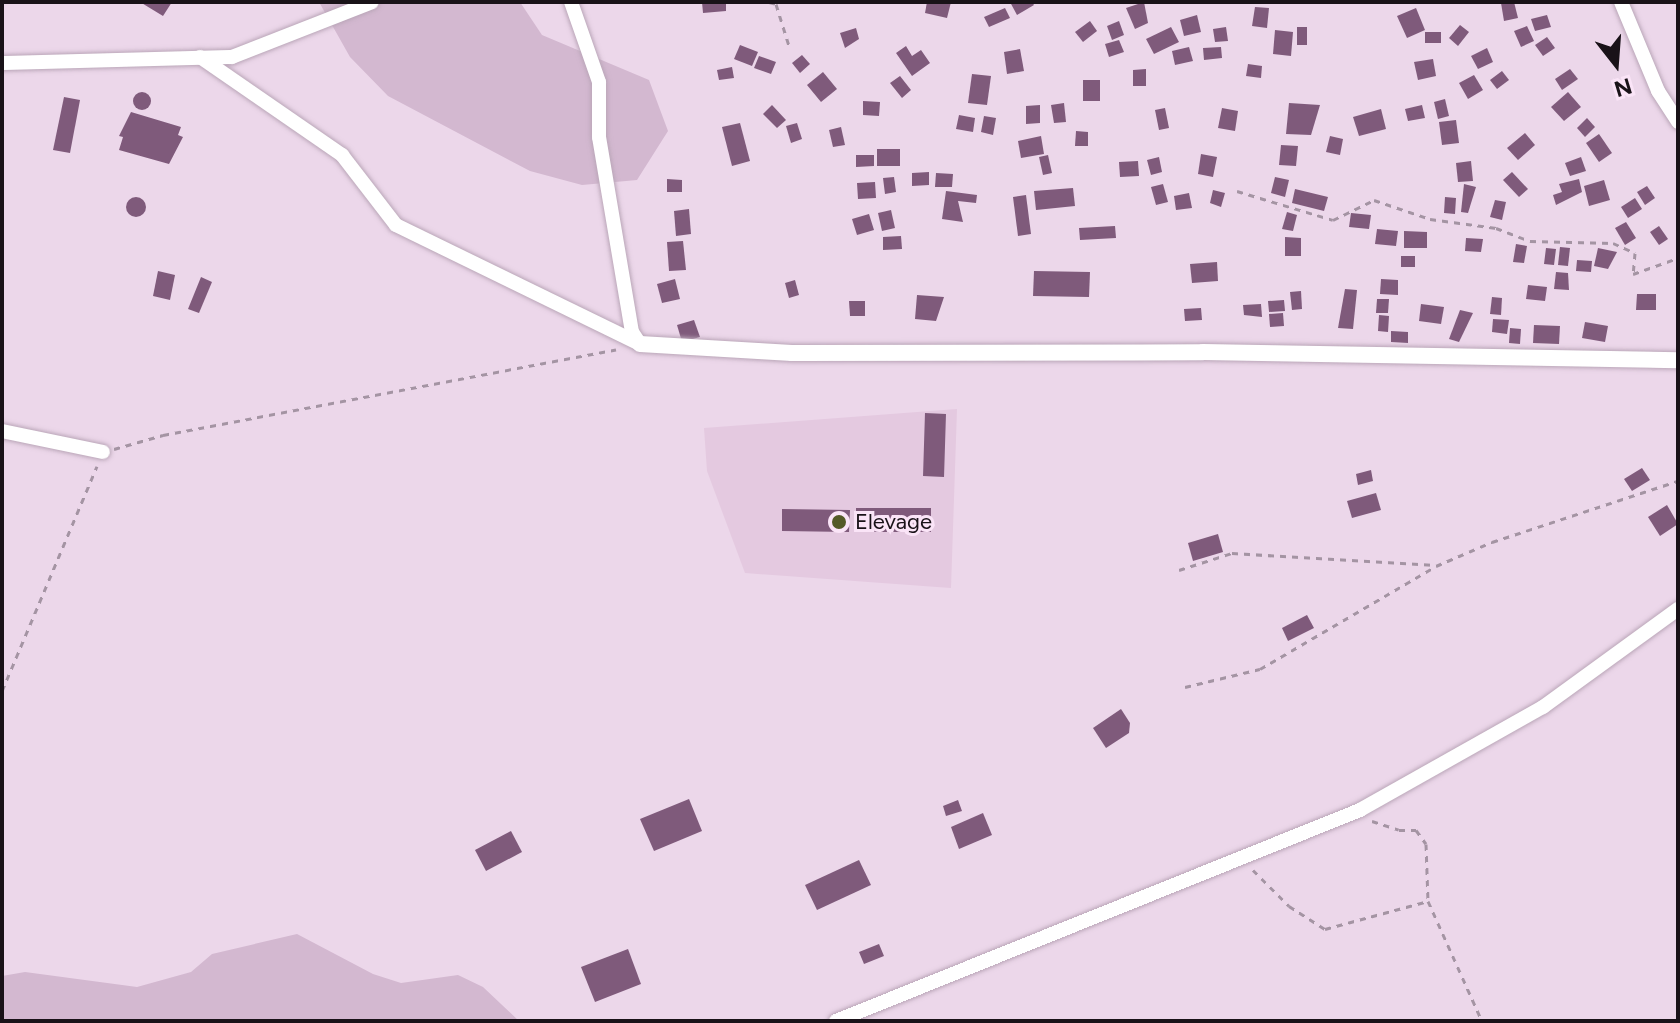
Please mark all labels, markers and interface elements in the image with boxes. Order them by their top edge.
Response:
north arrow [1576,24,1656,104]
text: N [1611,72,1635,103]
place label: Elevage [855,509,932,535]
marker: Elevage [830,513,848,531]

